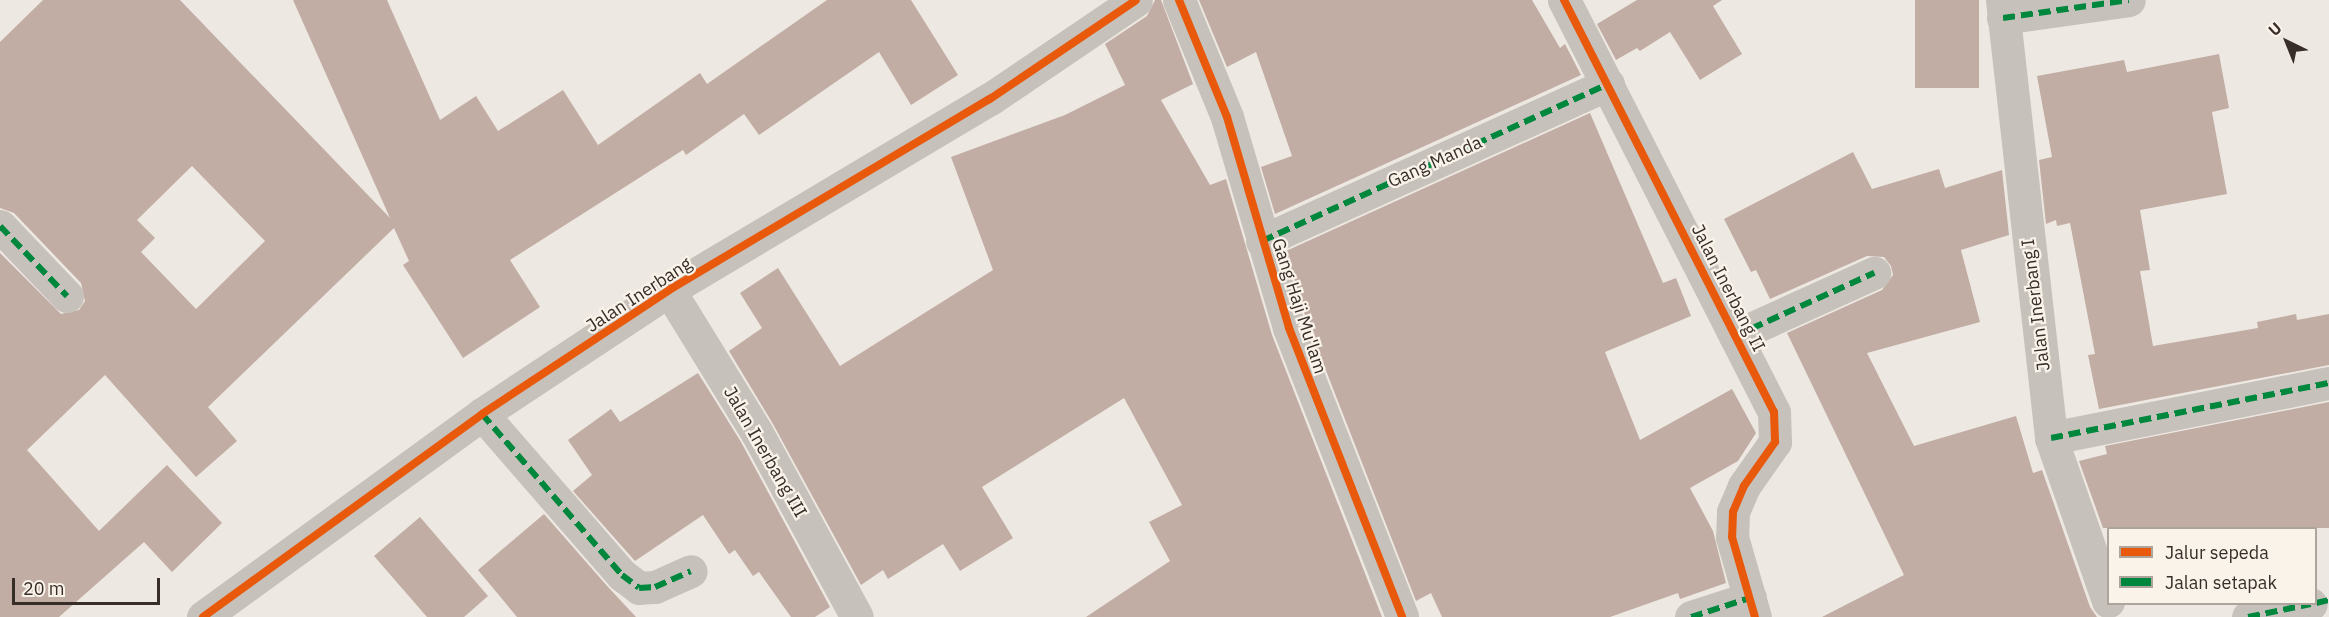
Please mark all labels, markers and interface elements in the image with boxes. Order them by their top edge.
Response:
north arrow [2257,12,2317,72]
text: U [2264,18,2286,40]
street label: Gang Manda [1385,132,1485,192]
street label: Jalan Inerbang II [1687,221,1769,355]
street label: Gang Haji Mu'lam [1267,236,1331,376]
street label: Jalan Inerbang I [2017,238,2055,372]
street label: Jalan Inerbang [582,253,696,337]
street label: Jalan Inerbang III [719,383,811,521]
legend [2107,527,2317,605]
text: Jalur sepeda [2165,541,2269,564]
scale bar [15,566,164,604]
text: Jalan setapak [2165,571,2277,594]
text: 20 m [23,577,65,600]

